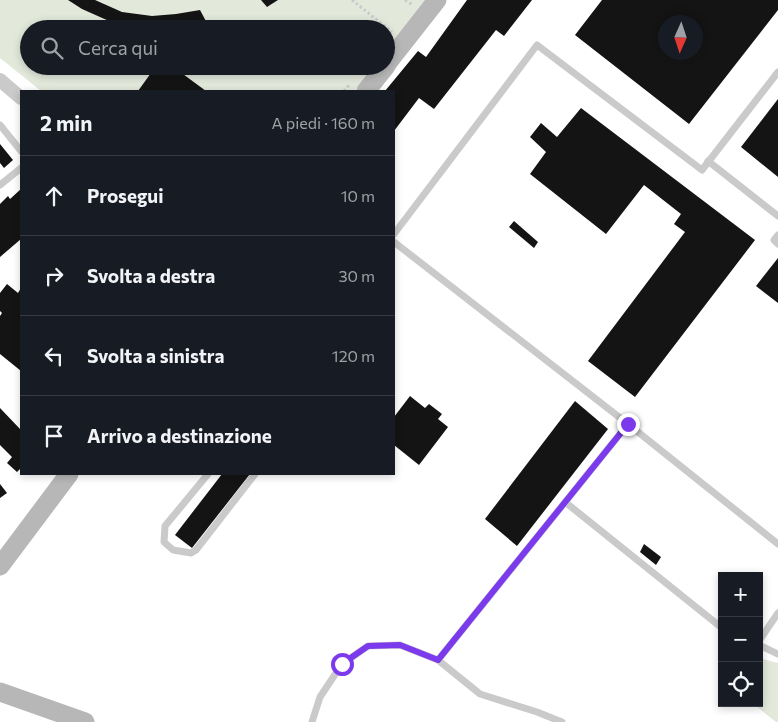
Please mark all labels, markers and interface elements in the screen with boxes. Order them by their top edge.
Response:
north arrow [658,15,703,60]
search box [20,20,395,75]
icon: search [38,34,66,62]
text: Cerca qui [78,36,158,59]
text: 2 min [40,110,92,135]
text: A piedi · 160 m [272,113,375,132]
icon: ahead [40,182,68,210]
text: Prosegui [87,184,164,207]
text: 10 m [341,186,375,205]
icon: right [40,262,68,290]
text: Svolta a destra [87,264,215,287]
text: 30 m [338,266,375,285]
icon: left [40,342,68,370]
text: Svolta a sinistra [87,344,225,367]
text: 120 m [332,346,375,365]
route end [617,413,640,436]
icon: arrive [40,422,68,450]
text: Arrivo a destinazione [87,424,272,447]
map controls [718,572,763,707]
button: + [718,572,763,617]
button: − [718,617,763,662]
route start [331,653,354,676]
button: locate [718,662,763,707]

